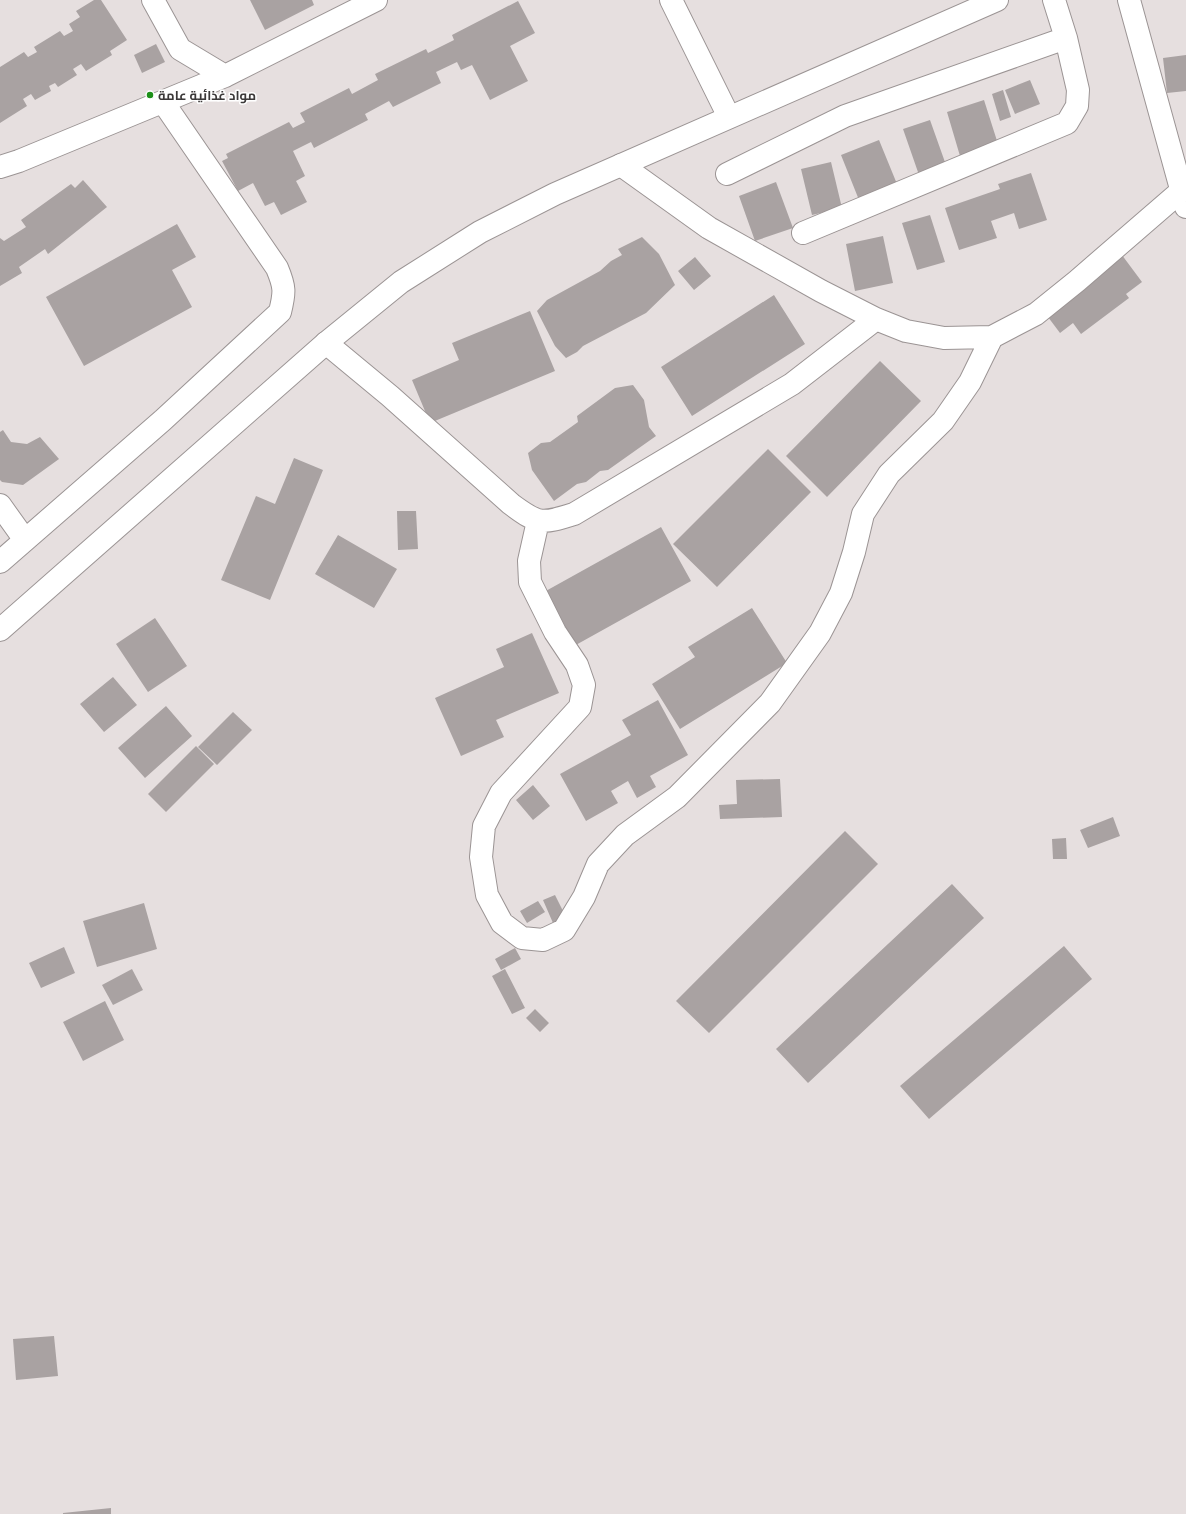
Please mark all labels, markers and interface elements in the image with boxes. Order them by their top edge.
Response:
place label: مواد غذائية عامة [158,88,256,104]
marker: مواد غذائية عامة [145,90,155,100]

